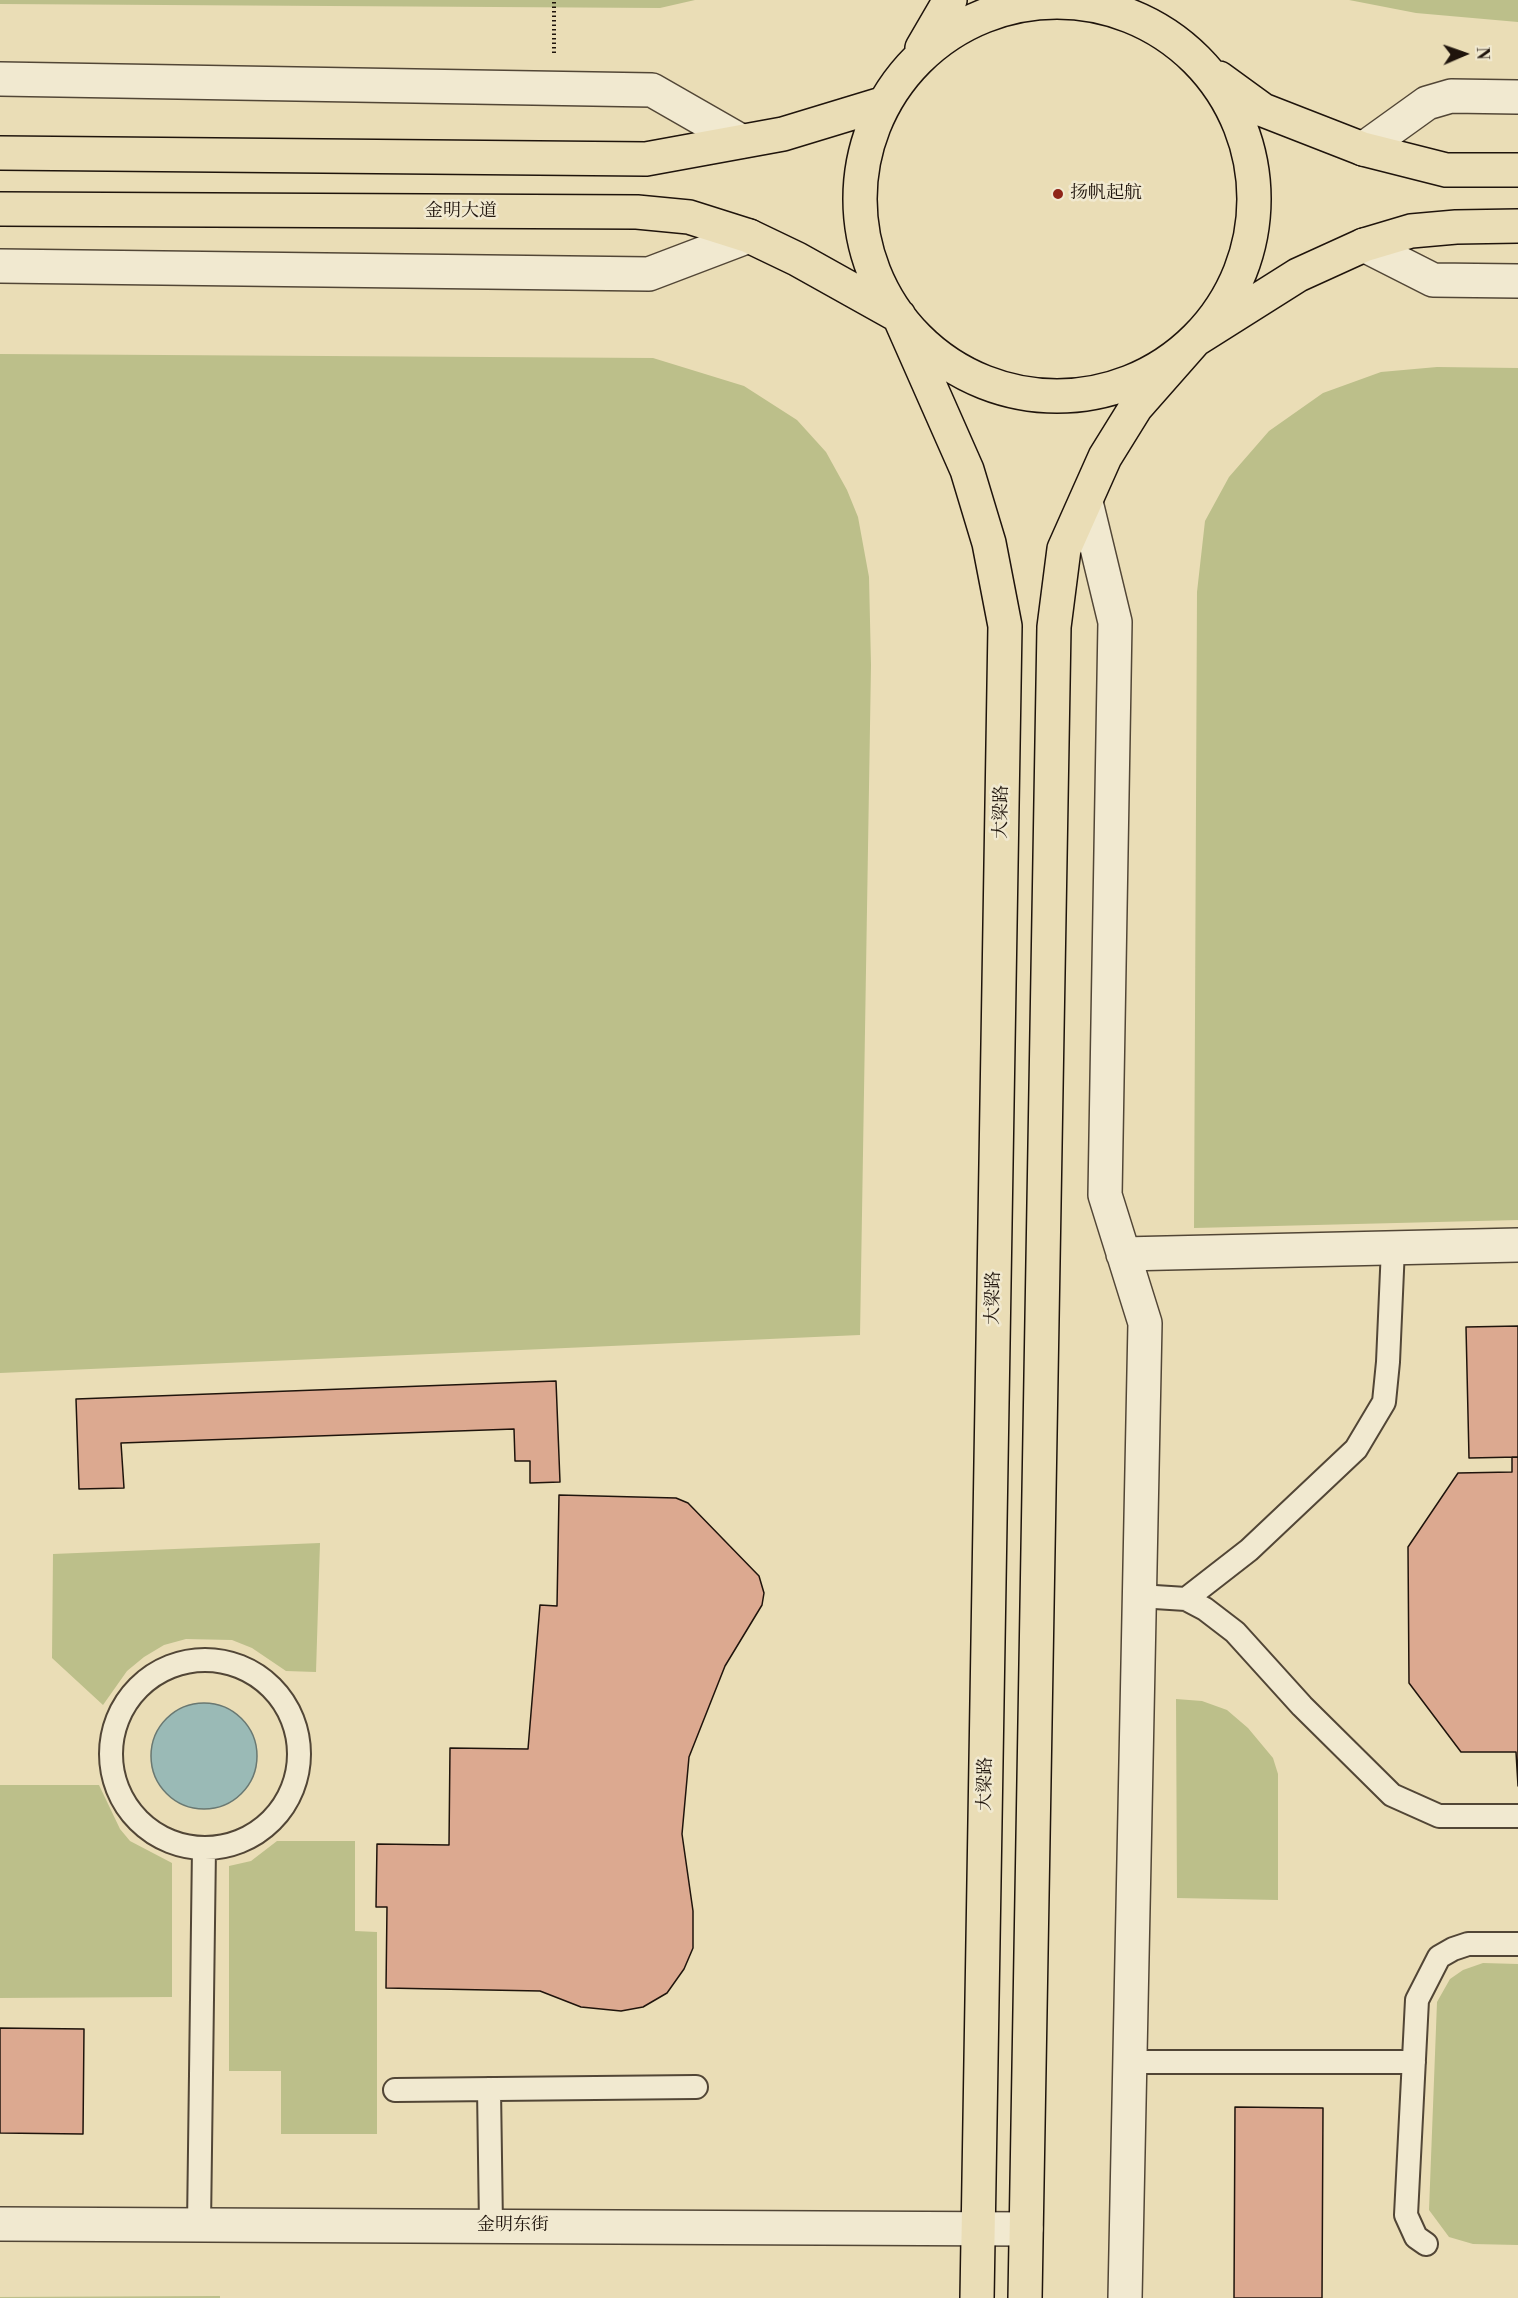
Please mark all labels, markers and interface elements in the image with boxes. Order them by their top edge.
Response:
north arrow [1434,24,1494,84]
text: N [1472,47,1492,60]
place label: 扬帆起航 [1070,183,1142,205]
marker: 扬帆起航 [1051,187,1065,201]
street label: 金明大道 [425,201,497,223]
street label: 大梁路 [991,785,1013,839]
street label: 大梁路 [983,1271,1005,1325]
street label: 大梁路 [975,1757,997,1811]
street label: 金明东街 [477,2215,549,2237]

